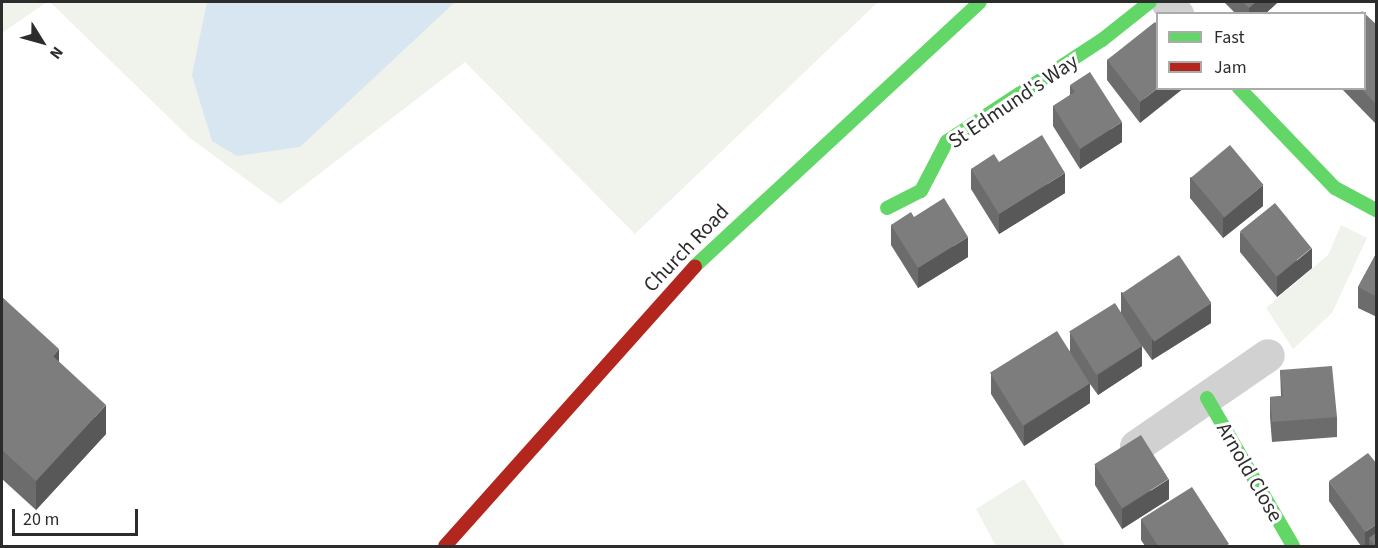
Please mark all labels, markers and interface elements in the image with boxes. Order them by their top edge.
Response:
north arrow [12,12,72,72]
legend [1156,12,1366,90]
text: Fast [1214,25,1245,50]
text: N [44,42,68,64]
street label: St Edmund's Way [943,48,1083,154]
text: Jam [1214,55,1247,80]
street label: Church Road [638,199,734,297]
street label: Arnold Close [1211,418,1289,526]
scale bar [15,497,141,535]
text: 20 m [23,507,59,532]

